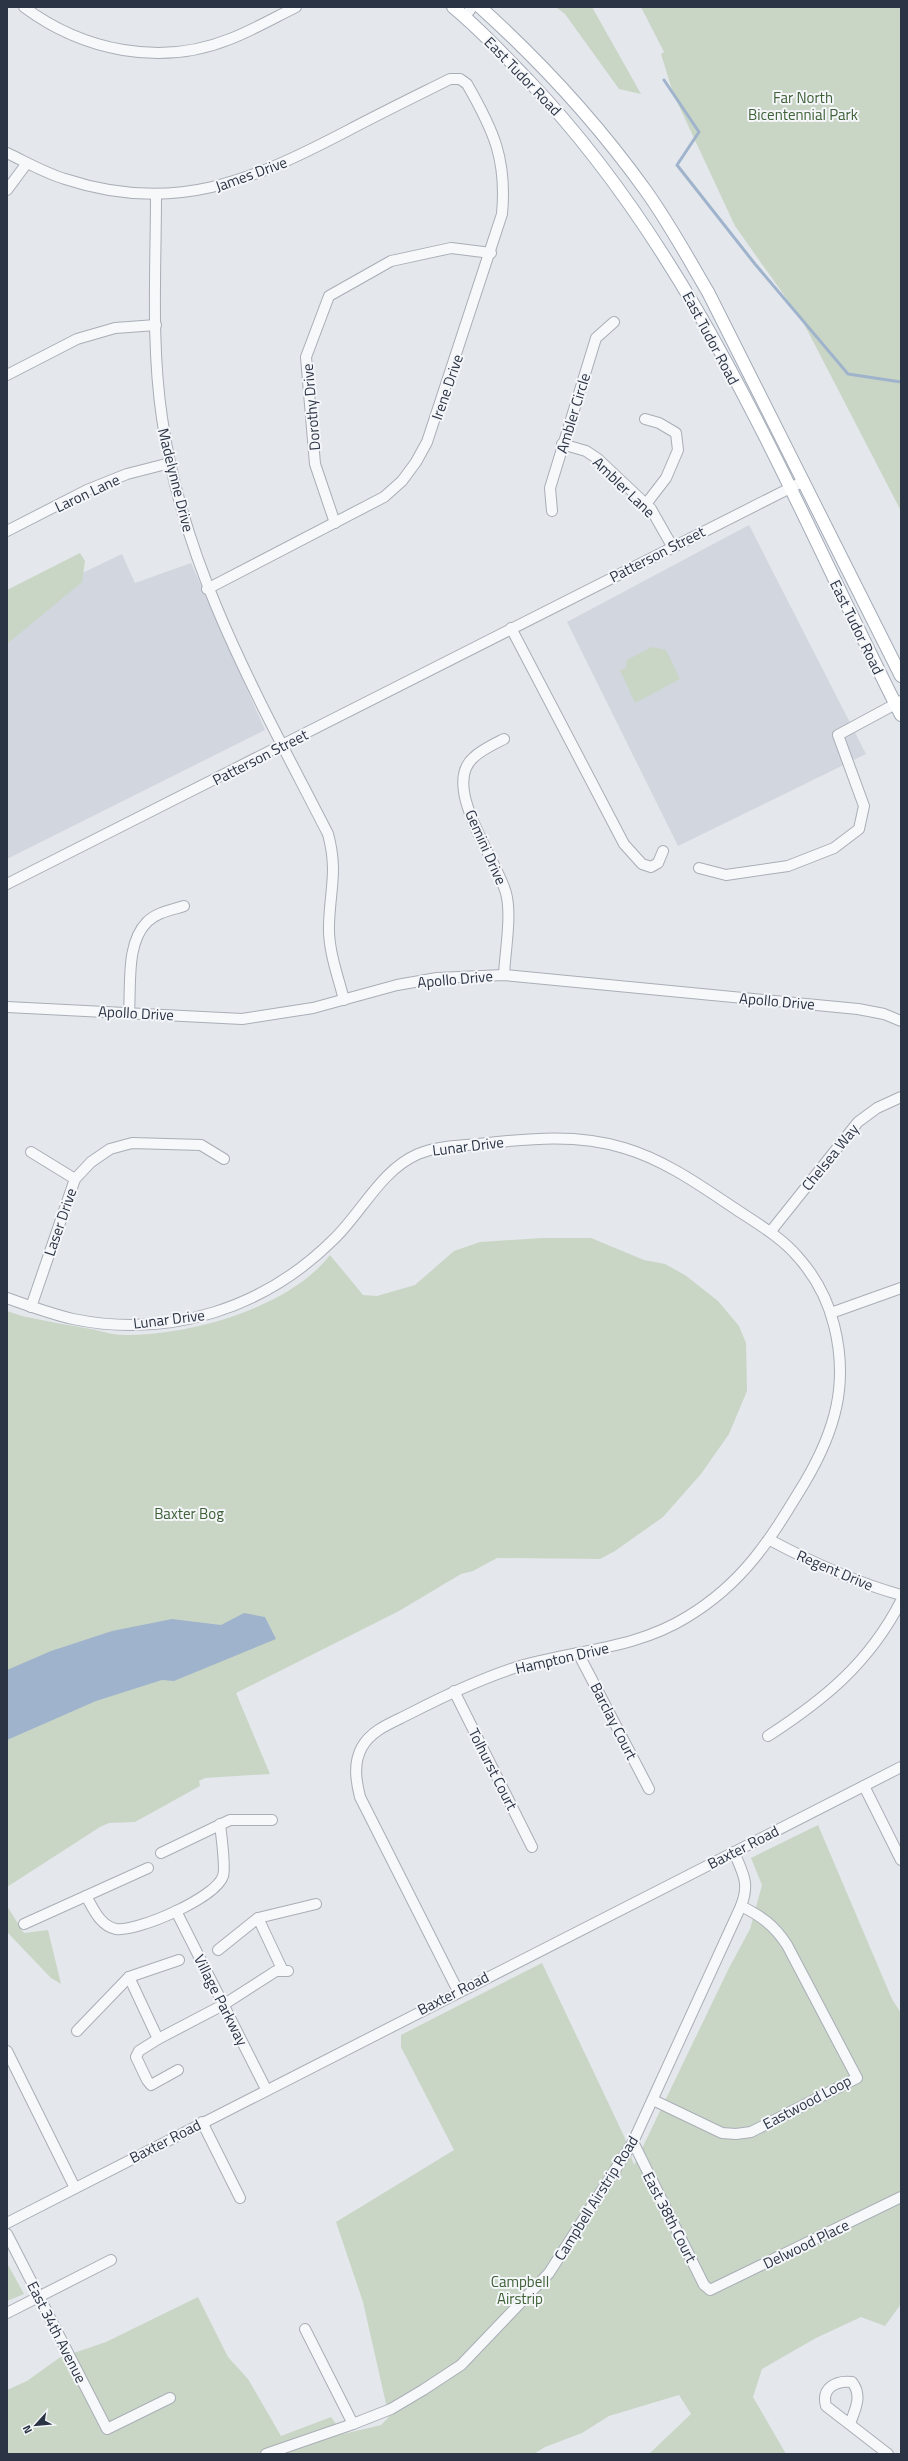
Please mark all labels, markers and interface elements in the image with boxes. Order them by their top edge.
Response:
street label: East Tudor Road [479,31,567,121]
park label: Far North Bicentennial Park [748,86,858,126]
street label: James Drive [212,150,290,198]
street label: East Tudor Road [677,287,745,389]
street label: Irene Drive [425,351,469,423]
street label: Dorothy Drive [296,363,326,451]
street label: Ambler Circle [550,370,596,456]
street label: Madelynne Drive [152,426,200,534]
street label: Ambler Lane [588,451,660,523]
street label: Laron Lane [51,468,123,518]
street label: Patterson Street [605,520,709,588]
street label: East Tudor Road [824,576,890,678]
street label: Patterson Street [208,723,312,791]
street label: Gemini Drive [459,806,513,888]
street label: Apollo Drive [416,964,494,994]
street label: Apollo Drive [738,986,816,1016]
street label: Apollo Drive [98,1000,174,1026]
street label: Chelsea Way [796,1119,864,1195]
street label: Lunar Drive [431,1130,505,1162]
street label: Laser Drive [38,1185,82,1259]
street label: Lunar Drive [132,1303,206,1335]
park label: Baxter Bog [154,1502,224,1525]
street label: Regent Drive [793,1544,877,1596]
street label: Hampton Drive [513,1636,611,1680]
street label: Barclay Court [585,1678,644,1764]
street label: Tolhurst Court [463,1724,524,1815]
street label: Baxter Road [703,1819,783,1875]
street label: Village Parkway [188,1950,254,2050]
street label: Baxter Road [413,1965,493,2021]
street label: Eastwood Loop [759,2069,855,2135]
street label: Baxter Road [125,2113,205,2169]
street label: Campbell Airstrip Road [548,2131,644,2265]
street label: East 38th Court [637,2168,703,2267]
street label: Delwood Place [759,2213,853,2275]
park label: Campbell Airstrip [491,2270,549,2310]
street label: East 34th Avenue [21,2277,93,2387]
north arrow [16,2405,56,2445]
text: N [18,2423,36,2437]

